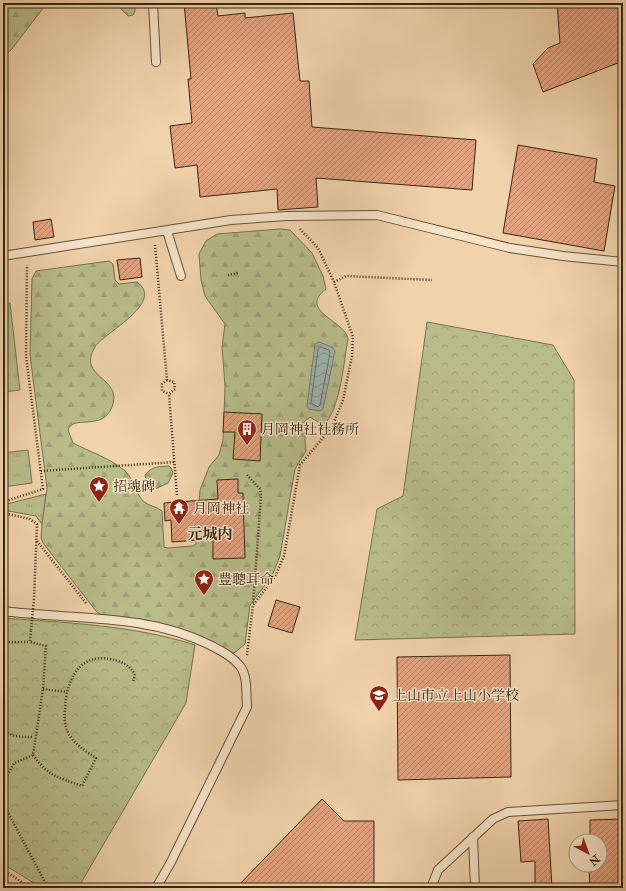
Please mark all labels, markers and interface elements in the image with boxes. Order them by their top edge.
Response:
building icon: 月岡神社社務所 [236,418,258,446]
place label: 月岡神社社務所 [261,421,359,438]
place icon: 招魂碑 [88,475,110,503]
place label: 招魂碑 [113,478,155,495]
temple icon: 月岡神社 [168,497,190,525]
place label: 月岡神社 [193,500,249,517]
district label: 元城内 [187,525,233,544]
place icon: 豊聰耳命 [193,568,215,596]
place label: 豊聰耳命 [218,571,274,588]
school or university icon: 上山市立上山小学校 [368,684,390,712]
place label: 上山市立上山小学校 [393,687,519,704]
north arrow [568,833,608,873]
text: N [585,851,603,869]

